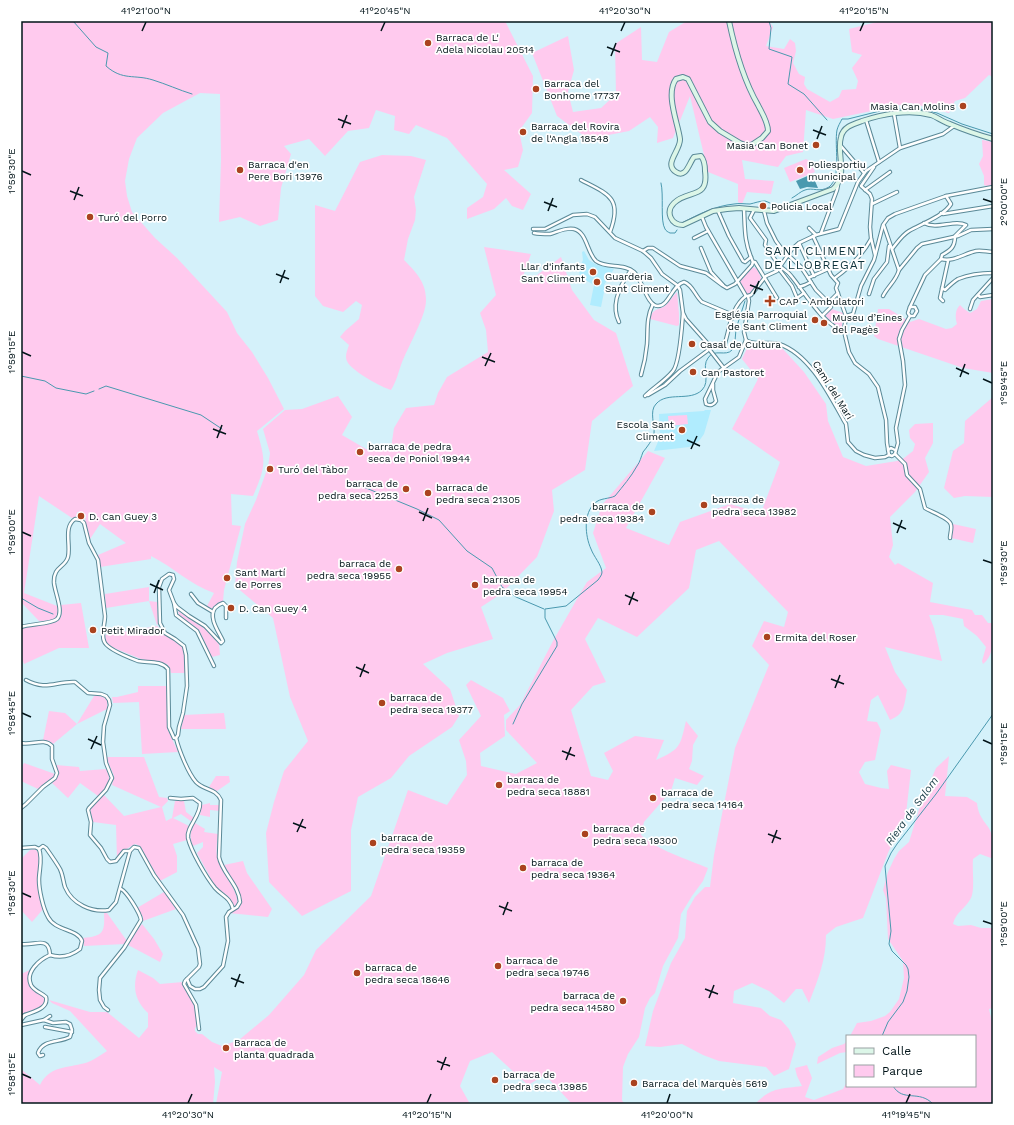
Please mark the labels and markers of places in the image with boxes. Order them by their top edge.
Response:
place label: Barraca de L' Adela Nicolau 20514 [436,32,534,55]
marker: Barraca de L' Adela Nicolau 20514 [423,38,433,48]
place label: Barraca del Bonhome 17737 [544,78,620,101]
marker: Barraca del Bonhome 17737 [531,84,541,94]
place label: Masia Can Molins [870,101,955,112]
marker: Masia Can Molins [958,101,968,111]
place label: Barraca del Rovira de l'Angla 18548 [531,121,620,144]
marker: Barraca del Rovira de l'Angla 18548 [518,127,528,137]
place label: Masia Can Bonet [726,140,809,151]
marker: Masia Can Bonet [811,140,821,150]
place label: Barraca d'en Pere Bori 13976 [248,159,323,182]
place label: Poliesportiu municipal [808,159,866,182]
marker: Barraca d'en Pere Bori 13976 [235,165,245,175]
marker: Poliesportiu municipal [795,165,805,175]
marker: Policia Local [758,201,768,211]
place label: Policia Local [771,201,832,212]
marker: Turó del Porro [85,212,95,222]
place label: Turó del Porro [98,212,167,223]
place label: Llar d'infants Sant Climent [521,261,586,284]
marker: Llar d'infants Sant Climent [588,267,598,277]
place label: Guarderia Sant Climent [605,271,670,294]
marker: Guarderia Sant Climent [592,277,602,287]
marker: CAP - Ambulatori [764,295,776,307]
place label: CAP - Ambulatori [779,296,864,307]
place label: Església Parroquial de Sant Climent [715,309,808,332]
place label: Museu d’Eines del Pagès [832,312,902,335]
marker: Església Parroquial de Sant Climent [810,315,820,325]
marker: Museu d’Eines del Pagès [819,318,829,328]
marker: Casal de Cultura [687,339,697,349]
place label: Casal de Cultura [700,339,781,350]
marker: Can Pastoret [688,367,698,377]
place label: Can Pastoret [701,367,765,378]
place label: Escola Sant Climent [617,419,675,442]
marker: Escola Sant Climent [677,425,687,435]
place label: barraca de pedra seca de Poniol 19944 [368,441,470,464]
marker: barraca de pedra seca de Poniol 19944 [355,447,365,457]
marker: Turó del Tàbor [265,464,275,474]
place label: Turó del Tàbor [278,464,348,475]
place label: barraca de pedra seca 2253 [318,478,398,501]
place label: barraca de pedra seca 21305 [436,482,520,505]
marker: barraca de pedra seca 2253 [401,484,411,494]
marker: barraca de pedra seca 21305 [423,488,433,498]
place label: barraca de pedra seca 13982 [712,494,796,517]
marker: barraca de pedra seca 13982 [699,500,709,510]
place label: barraca de pedra seca 19384 [560,501,644,524]
marker: barraca de pedra seca 19384 [647,507,657,517]
marker: D. Can Guey 3 [76,511,86,521]
place label: D. Can Guey 3 [89,511,157,522]
place label: barraca de pedra seca 19955 [307,558,391,581]
marker: barraca de pedra seca 19955 [394,564,404,574]
place label: Sant Martí de Porres [235,567,286,590]
marker: Sant Martí de Porres [222,573,232,583]
place label: barraca de pedra seca 19954 [483,574,568,597]
marker: barraca de pedra seca 19954 [470,580,480,590]
marker: D. Can Guey 4 [226,603,236,613]
place label: D. Can Guey 4 [239,603,307,614]
marker: Petit Mirador [88,625,98,635]
place label: Petit Mirador [101,625,164,636]
marker: Ermita del Roser [762,632,772,642]
place label: Ermita del Roser [775,632,856,643]
place label: barraca de pedra seca 19377 [390,692,473,715]
marker: barraca de pedra seca 19377 [377,698,387,708]
place label: barraca de pedra seca 18881 [507,774,590,797]
marker: barraca de pedra seca 18881 [494,780,504,790]
place label: barraca de pedra seca 14164 [661,787,743,810]
marker: barraca de pedra seca 14164 [648,793,658,803]
place label: barraca de pedra seca 19300 [593,823,678,846]
marker: barraca de pedra seca 19300 [580,829,590,839]
place label: barraca de pedra seca 19359 [381,832,465,855]
marker: barraca de pedra seca 19359 [368,838,378,848]
place label: barraca de pedra seca 19364 [531,857,615,880]
marker: barraca de pedra seca 19364 [518,863,528,873]
place label: barraca de pedra seca 19746 [506,955,589,978]
marker: barraca de pedra seca 19746 [493,961,503,971]
place label: barraca de pedra seca 18646 [365,962,450,985]
marker: barraca de pedra seca 18646 [352,968,362,978]
place label: barraca de pedra seca 14580 [530,990,615,1013]
marker: barraca de pedra seca 14580 [618,996,628,1006]
place label: Barraca de planta quadrada [234,1037,314,1060]
marker: Barraca de planta quadrada [221,1043,231,1053]
place label: barraca de pedra seca 13985 [503,1069,587,1092]
marker: barraca de pedra seca 13985 [490,1075,500,1085]
marker: Barraca del Marquès 5619 [629,1078,639,1088]
place label: Barraca del Marquès 5619 [642,1078,767,1089]

